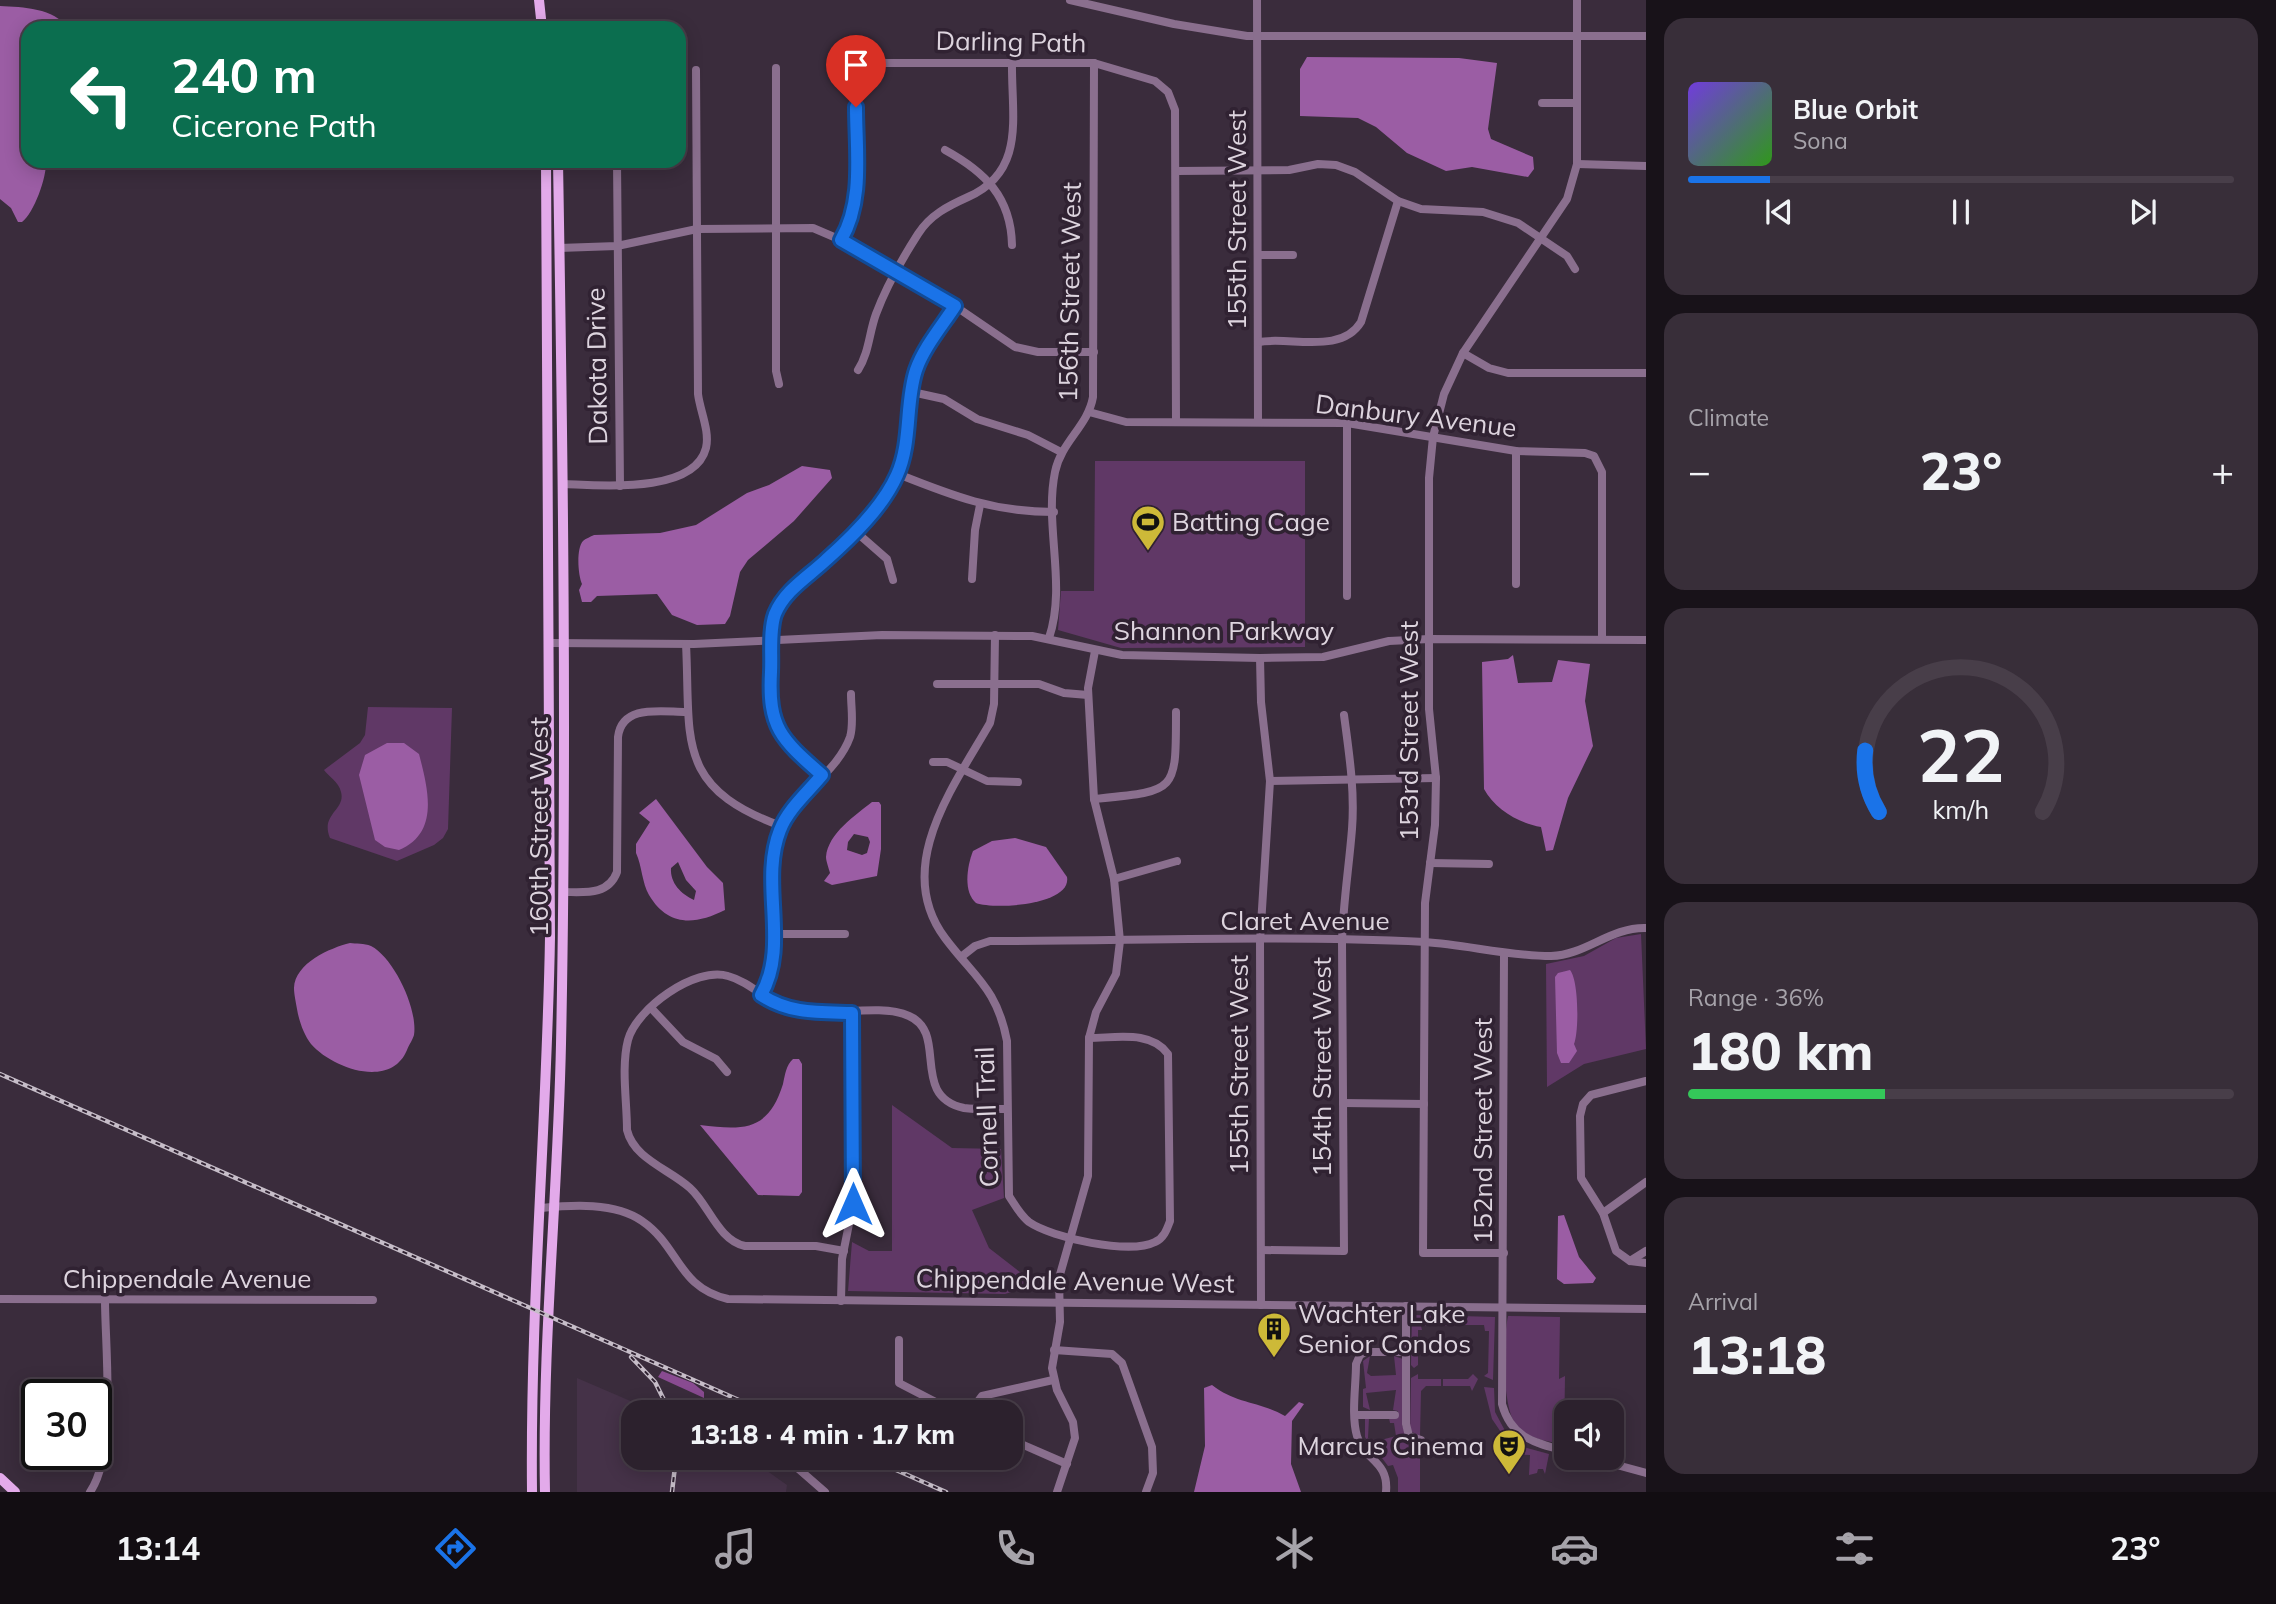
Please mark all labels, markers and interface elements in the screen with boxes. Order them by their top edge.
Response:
street label: Darling Path [935,24,1087,59]
pin [826,35,886,107]
text: 240 m [171,44,317,105]
icon: arrive [837,46,875,84]
icon: left [56,49,147,140]
text: Blue Orbit [1793,93,1918,126]
text: Cicerone Path [171,105,377,145]
street label: 155th Street West [1220,110,1253,330]
text: Sona [1793,126,1848,155]
street label: 156th Street West [1051,182,1088,402]
icon: previous [1760,193,1798,231]
icon: pause [1942,193,1980,231]
icon: next [2124,193,2162,231]
street label: Dakota Drive [579,287,614,445]
street label: Danbury Avenue [1314,387,1518,444]
text: Climate [1688,403,1769,432]
text: 23° [1920,438,2002,503]
text: − [1688,447,1711,495]
text: + [2211,447,2234,495]
sports icon: Batting Cage [1129,503,1167,552]
place label: Batting Cage [1172,505,1330,538]
street label: Shannon Parkway [1114,614,1334,647]
street label: 153rd Street West [1392,621,1425,841]
text: 22 [1917,709,2005,800]
street label: 160th Street West [522,717,555,937]
text: km/h [1933,794,1989,825]
street label: Claret Avenue [1220,904,1390,937]
street label: 155th Street West [1222,955,1255,1175]
street label: 154th Street West [1305,957,1338,1177]
text: Range · 36% [1688,983,1824,1012]
street label: 152nd Street West [1466,1018,1499,1244]
text: 180 km [1688,1018,1873,1083]
street label: Cornell Trail [968,1046,1005,1188]
position arrow [816,1167,890,1241]
street label: Chippendale Avenue West [915,1261,1235,1300]
street label: Chippendale Avenue [63,1262,311,1295]
text: Arrival [1688,1287,1758,1316]
place label: Wachter Lake Senior Condos [1298,1297,1471,1360]
building icon: Wachter Lake Senior Condos [1255,1310,1293,1359]
text: 13:18 [1688,1322,1826,1387]
speed limit sign: 30 [21,1379,112,1470]
map controls [1554,1400,1624,1470]
button: sound [1554,1400,1624,1470]
text: 13:18 · 4 min · 1.7 km [689,1418,955,1451]
theatre icon: Marcus Cinema [1490,1427,1528,1476]
place label: Marcus Cinema [1297,1429,1484,1462]
icon: directions [431,1524,480,1573]
icon: music [711,1524,760,1573]
icon: phone [991,1524,1040,1573]
icon: climate [1270,1524,1319,1573]
icon: car [1550,1524,1599,1573]
icon: filters [1830,1524,1879,1573]
text: 13:14 [115,1528,200,1568]
text: 23° [2110,1528,2160,1568]

